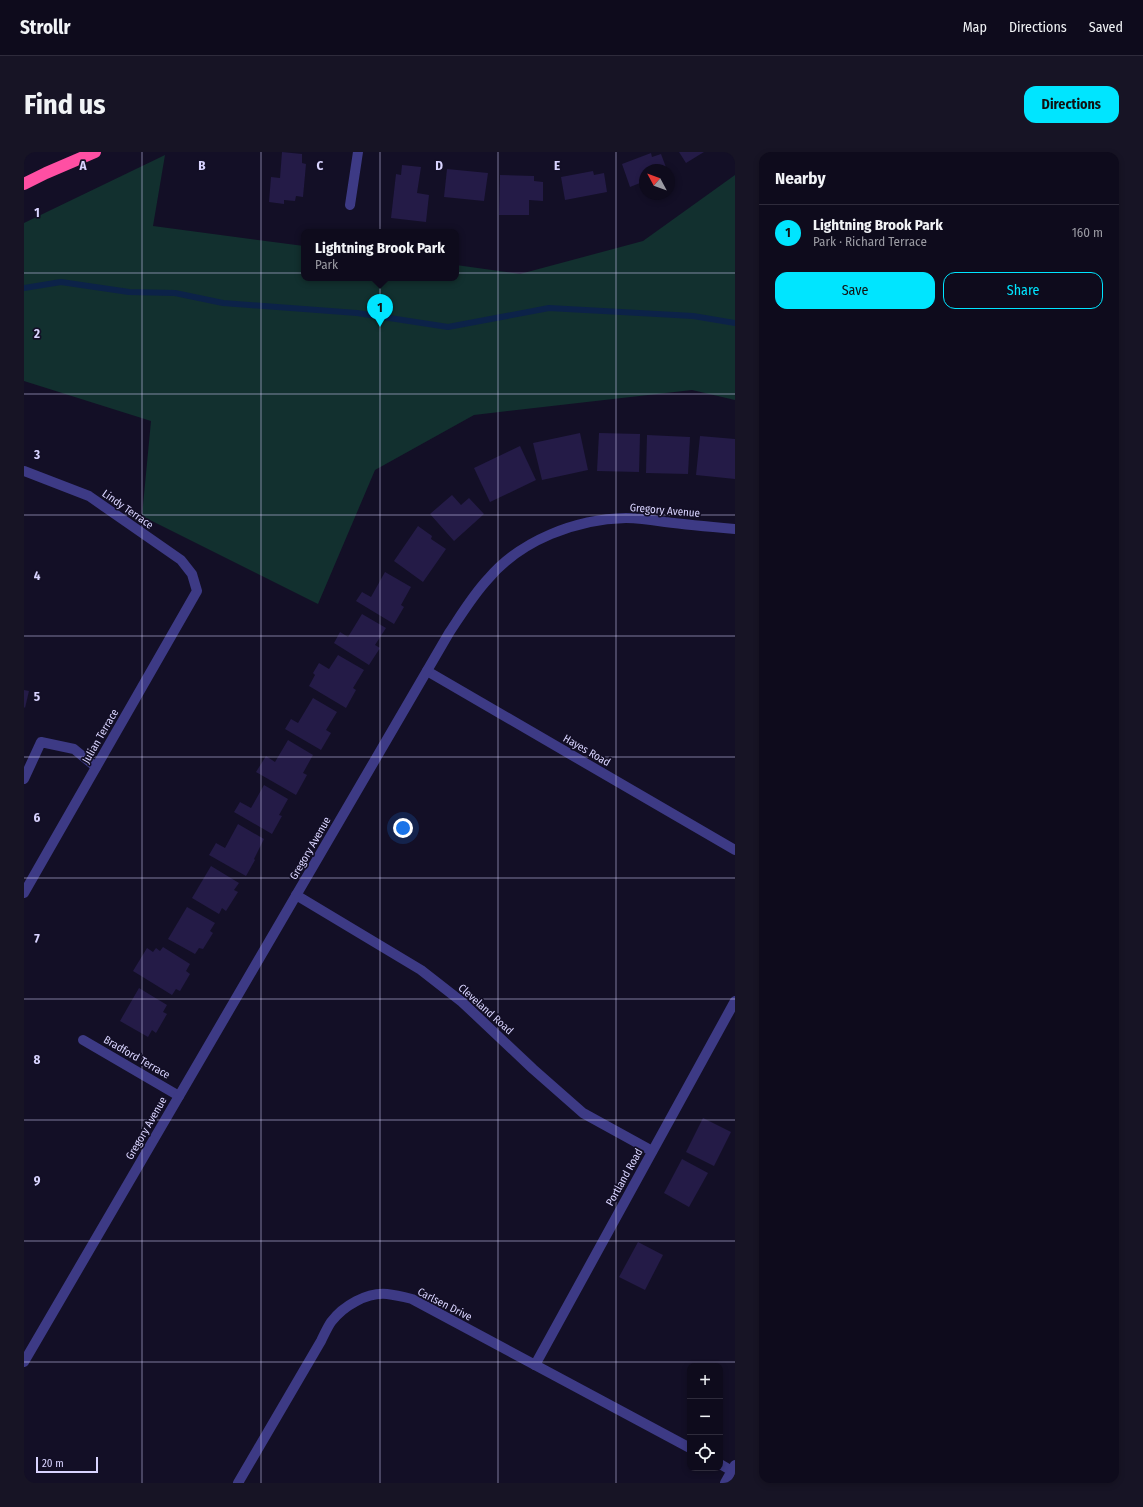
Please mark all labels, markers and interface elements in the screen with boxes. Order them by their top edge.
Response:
text: Strollr [20,16,70,39]
text: Map [963,19,987,36]
text: Directions [1009,19,1067,36]
text: Saved [1089,19,1123,36]
button: Directions [1024,86,1119,123]
text: Find us [24,88,106,121]
text: A [78,158,87,173]
text: B [198,158,206,173]
text: C [317,158,324,173]
text: D [435,158,443,173]
text: E [554,158,560,173]
north arrow [639,164,675,200]
text: Nearby [775,168,826,189]
text: 1 [34,205,40,220]
text: Lightning Brook Park [813,216,943,234]
text: 1 [785,225,791,240]
text: 160 m [1072,225,1103,240]
popup [301,229,459,281]
text: Park · Richard Terrace [813,234,927,249]
text: Lightning Brook Park [315,239,445,257]
text: Park [315,257,338,272]
button: Save [775,272,935,309]
button: Share [943,272,1103,309]
pin: 1 [367,294,393,327]
text: 2 [33,326,40,341]
text: 3 [33,447,40,462]
street label: Lindy Terrace [100,487,156,532]
street label: Gregory Avenue [629,501,701,520]
text: 4 [34,568,41,583]
text: 5 [34,689,40,704]
street label: Julian Terrace [80,707,121,766]
street label: Hayes Road [561,732,613,769]
text: 6 [34,810,41,825]
street label: Gregory Avenue [287,814,334,882]
your location [393,818,413,838]
text: 7 [34,931,40,946]
street label: Cleveland Road [456,981,516,1037]
street label: Bradford Terrace [101,1033,172,1082]
text: 8 [34,1052,41,1067]
street label: Gregory Avenue [123,1094,170,1162]
street label: Portland Road [603,1146,646,1208]
text: 9 [34,1173,41,1188]
street label: Carlsen Drive [415,1285,474,1324]
map controls [687,1363,723,1471]
button: + [687,1363,723,1399]
button: − [687,1399,723,1435]
button: locate [687,1435,723,1471]
scale bar [36,1455,98,1474]
text: 20 m [42,1457,64,1470]

